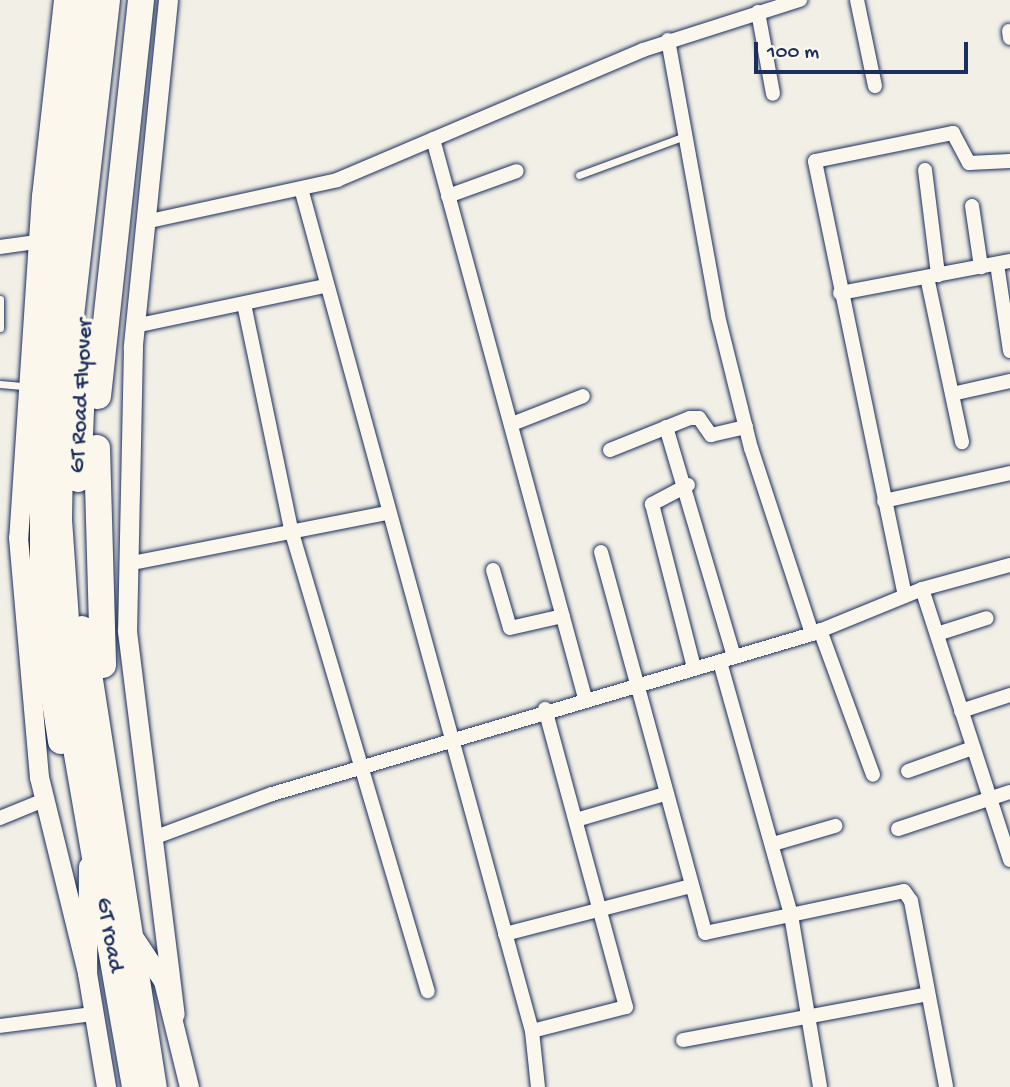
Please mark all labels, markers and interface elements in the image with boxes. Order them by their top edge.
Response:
scale bar [758,28,972,72]
text: 100 m [767,41,819,66]
street label: GT Road Flyover [65,318,101,474]
street label: GT road [88,896,128,974]

